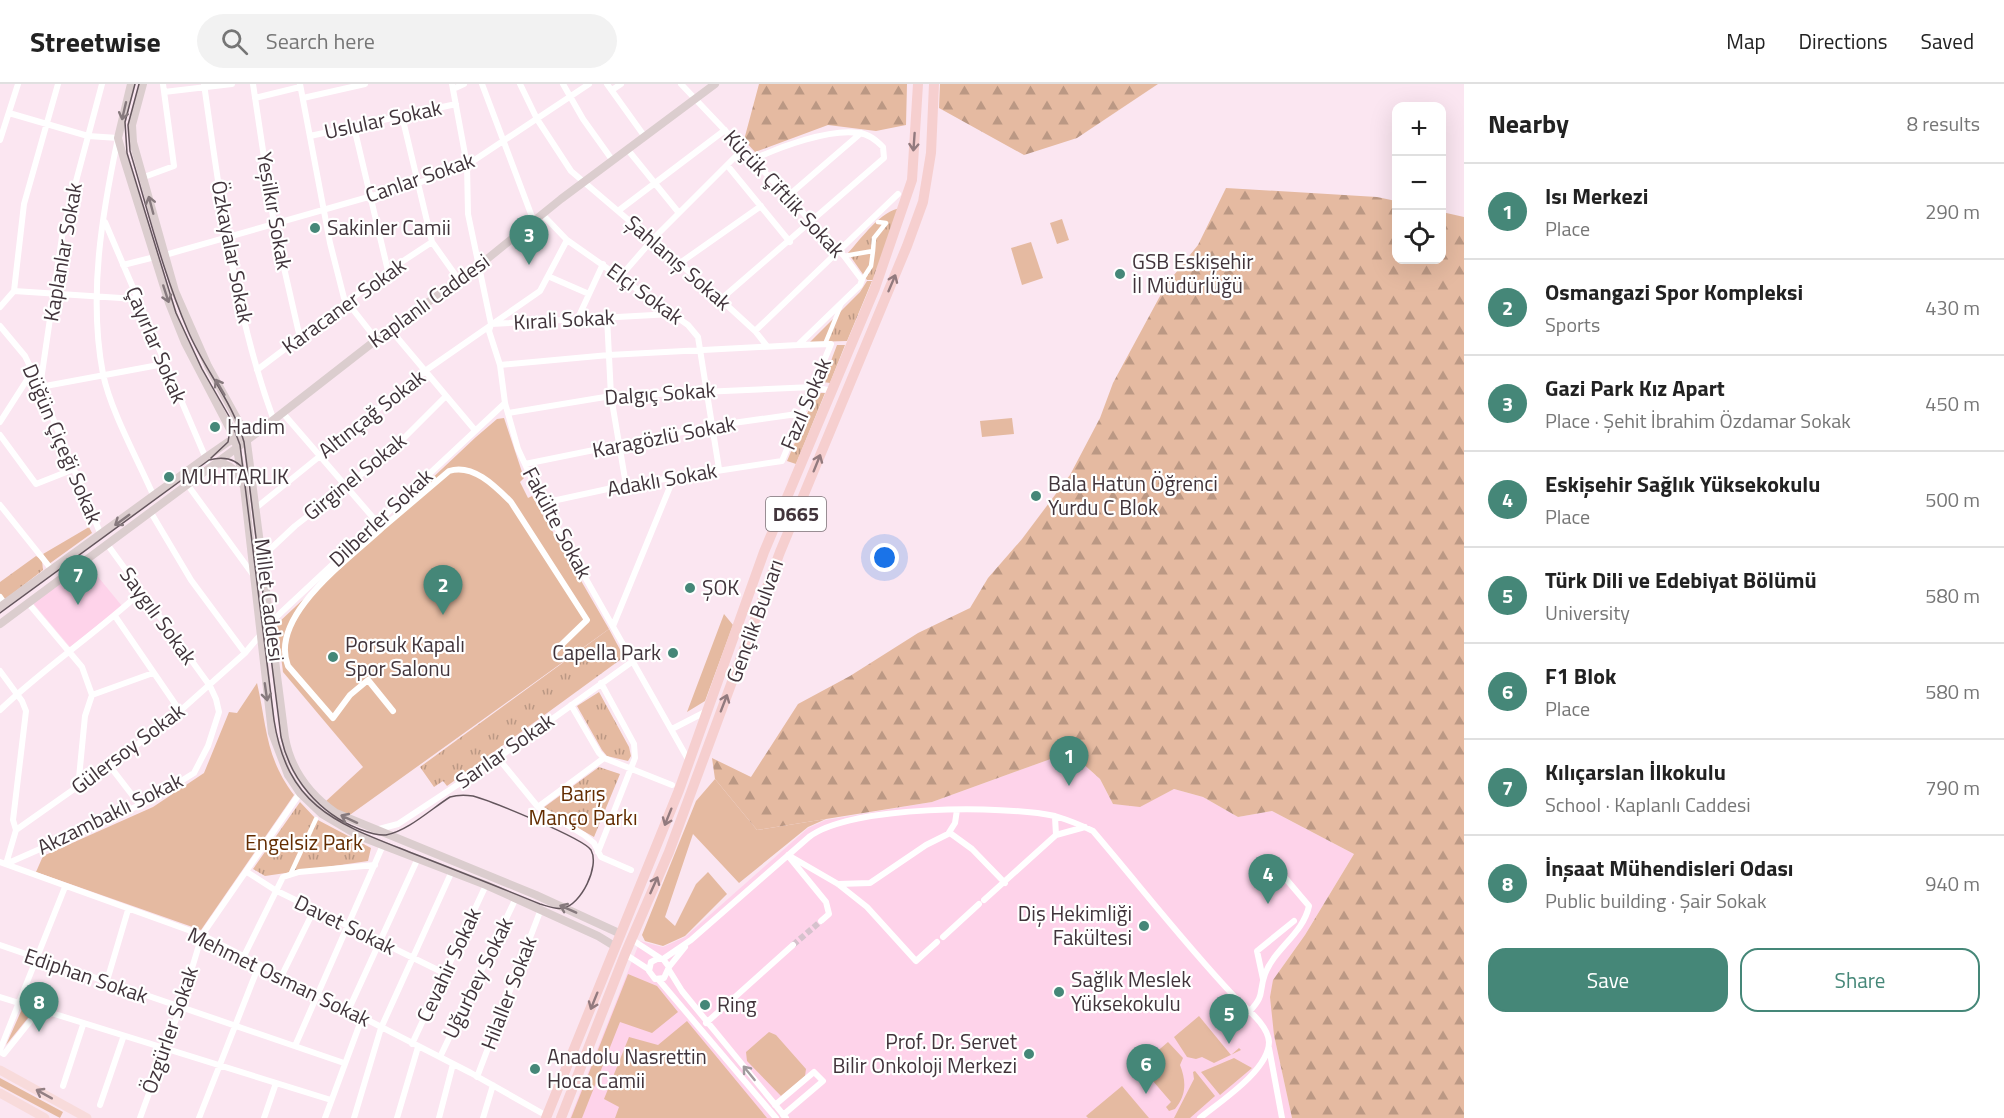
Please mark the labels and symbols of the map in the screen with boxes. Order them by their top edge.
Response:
street label: Uslular Sokak [321,91,445,147]
one-way arrow [117,101,129,120]
street label: Küçük Çiftlik Sokak [717,122,853,265]
one-way arrow [908,132,919,152]
street label: Canlar Sokak [361,143,479,211]
street label: Yeşilkır Sokak [249,149,301,272]
street label: Özkayalar Sokak [203,178,262,326]
street label: Kaplanlar Sokak [34,180,90,324]
one-way arrow [145,196,157,215]
street label: Şahlanış Sokak [618,207,739,318]
place label: Sakinler Camii [327,211,451,243]
pin: 3 [510,216,548,265]
marker: Sakinler Camii [308,221,322,235]
street label: Kaplanlı Caddesi [361,245,496,355]
place label: GSB Eskişehir İl Müdürlüğü [1132,245,1253,301]
street label: Karacaner Sokak [275,249,412,361]
street label: Elçi Sokak [601,254,691,332]
marker: GSB Eskişehir İl Müdürlüğü [1113,267,1127,281]
one-way arrow [887,274,898,292]
street label: Çayırlar Sokak [118,281,196,408]
one-way arrow [161,284,172,303]
street label: Kırali Sokak [512,300,615,338]
street label: Fazıl Sokak [771,352,839,455]
street label: Düğün Çiçeği Sokak [15,359,111,529]
street label: Altınçağ Sokak [311,361,432,465]
street label: Dalgıç Sokak [603,373,716,413]
one-way arrow [214,379,226,396]
street label: Karagözlü Sokak [589,406,738,466]
place label: Hadim [227,410,285,442]
marker: Hadim [208,420,222,434]
street label: Girginel Sokak [296,425,413,528]
street label: Adaklı Sokak [604,454,719,504]
one-way arrow [812,454,823,472]
place label: MUHTARLIK [181,460,289,492]
street label: Dilberler Sokak [321,460,440,574]
street label: Fakülte Sokak [515,461,601,584]
place label: Bala Hatun Öğrenci Yurdu C Blok [1048,467,1218,523]
marker: MUHTARLIK [162,470,176,484]
marker: Bala Hatun Öğrenci Yurdu C Blok [1029,489,1043,503]
road number: D665 [766,497,826,531]
one-way arrow [114,513,130,526]
street label: Millet Caddesi [247,537,293,663]
your location [870,543,899,572]
street label: Gençlik Bulvarı [717,554,791,687]
pin: 7 [58,556,98,605]
street label: Saygılı Sokak [112,560,205,671]
pin: 2 [424,566,462,615]
place label: ŞOK [702,571,739,603]
marker: ŞOK [683,581,697,595]
place label: Porsuk Kapalı Spor Salonu [345,628,465,684]
place label: Capella Park [552,636,661,668]
marker: Capella Park [666,646,680,660]
marker: Porsuk Kapalı Spor Salonu [326,650,340,664]
one-way arrow [261,681,272,701]
street label: Gülersoy Sokak [64,695,191,802]
one-way arrow [719,695,730,713]
street label: Sarılar Sokak [449,704,560,796]
pin: 1 [1050,736,1088,786]
street label: Akzambaklı Sokak [31,764,188,862]
park label: Barış Manço Parkı [529,777,637,833]
one-way arrow [662,807,673,826]
one-way arrow [340,813,358,825]
park label: Engelsiz Park [245,826,363,858]
pin: 4 [1248,854,1288,904]
one-way arrow [649,877,660,895]
street label: Davet Sokak [289,886,402,962]
place label: Diş Hekimliği Fakültesi [1018,897,1132,953]
street label: Cevahir Sokak [408,902,489,1027]
one-way arrow [560,903,578,915]
street label: Uğurbey Sokak [434,911,520,1044]
street label: Mehmet Osman Sokak [182,918,376,1034]
marker: Diş Hekimliği Fakültesi [1137,919,1151,933]
street label: Hilaller Sokak [472,931,544,1054]
street label: Ediphan Sokak [20,939,152,1011]
street label: Özgürler Sokak [132,962,206,1098]
place label: Sağlık Meslek Yüksekokulu [1071,963,1191,1019]
pin: 8 [20,982,58,1032]
marker: Sağlık Meslek Yüksekokulu [1052,985,1066,999]
place label: Ring [717,988,757,1020]
one-way arrow [588,992,599,1010]
pin: 5 [1210,994,1248,1044]
marker: Ring [698,998,712,1012]
place label: Prof. Dr. Servet Bilir Onkoloji Merkezi [832,1025,1018,1081]
place label: Anadolu Nasrettin Hoca Camii [547,1040,707,1096]
pin: 6 [1126,1044,1166,1094]
marker: Prof. Dr. Servet Bilir Onkoloji Merkezi [1022,1047,1036,1061]
marker: Anadolu Nasrettin Hoca Camii [528,1062,542,1076]
one-way arrow [742,1066,756,1081]
one-way arrow [35,1088,53,1099]

